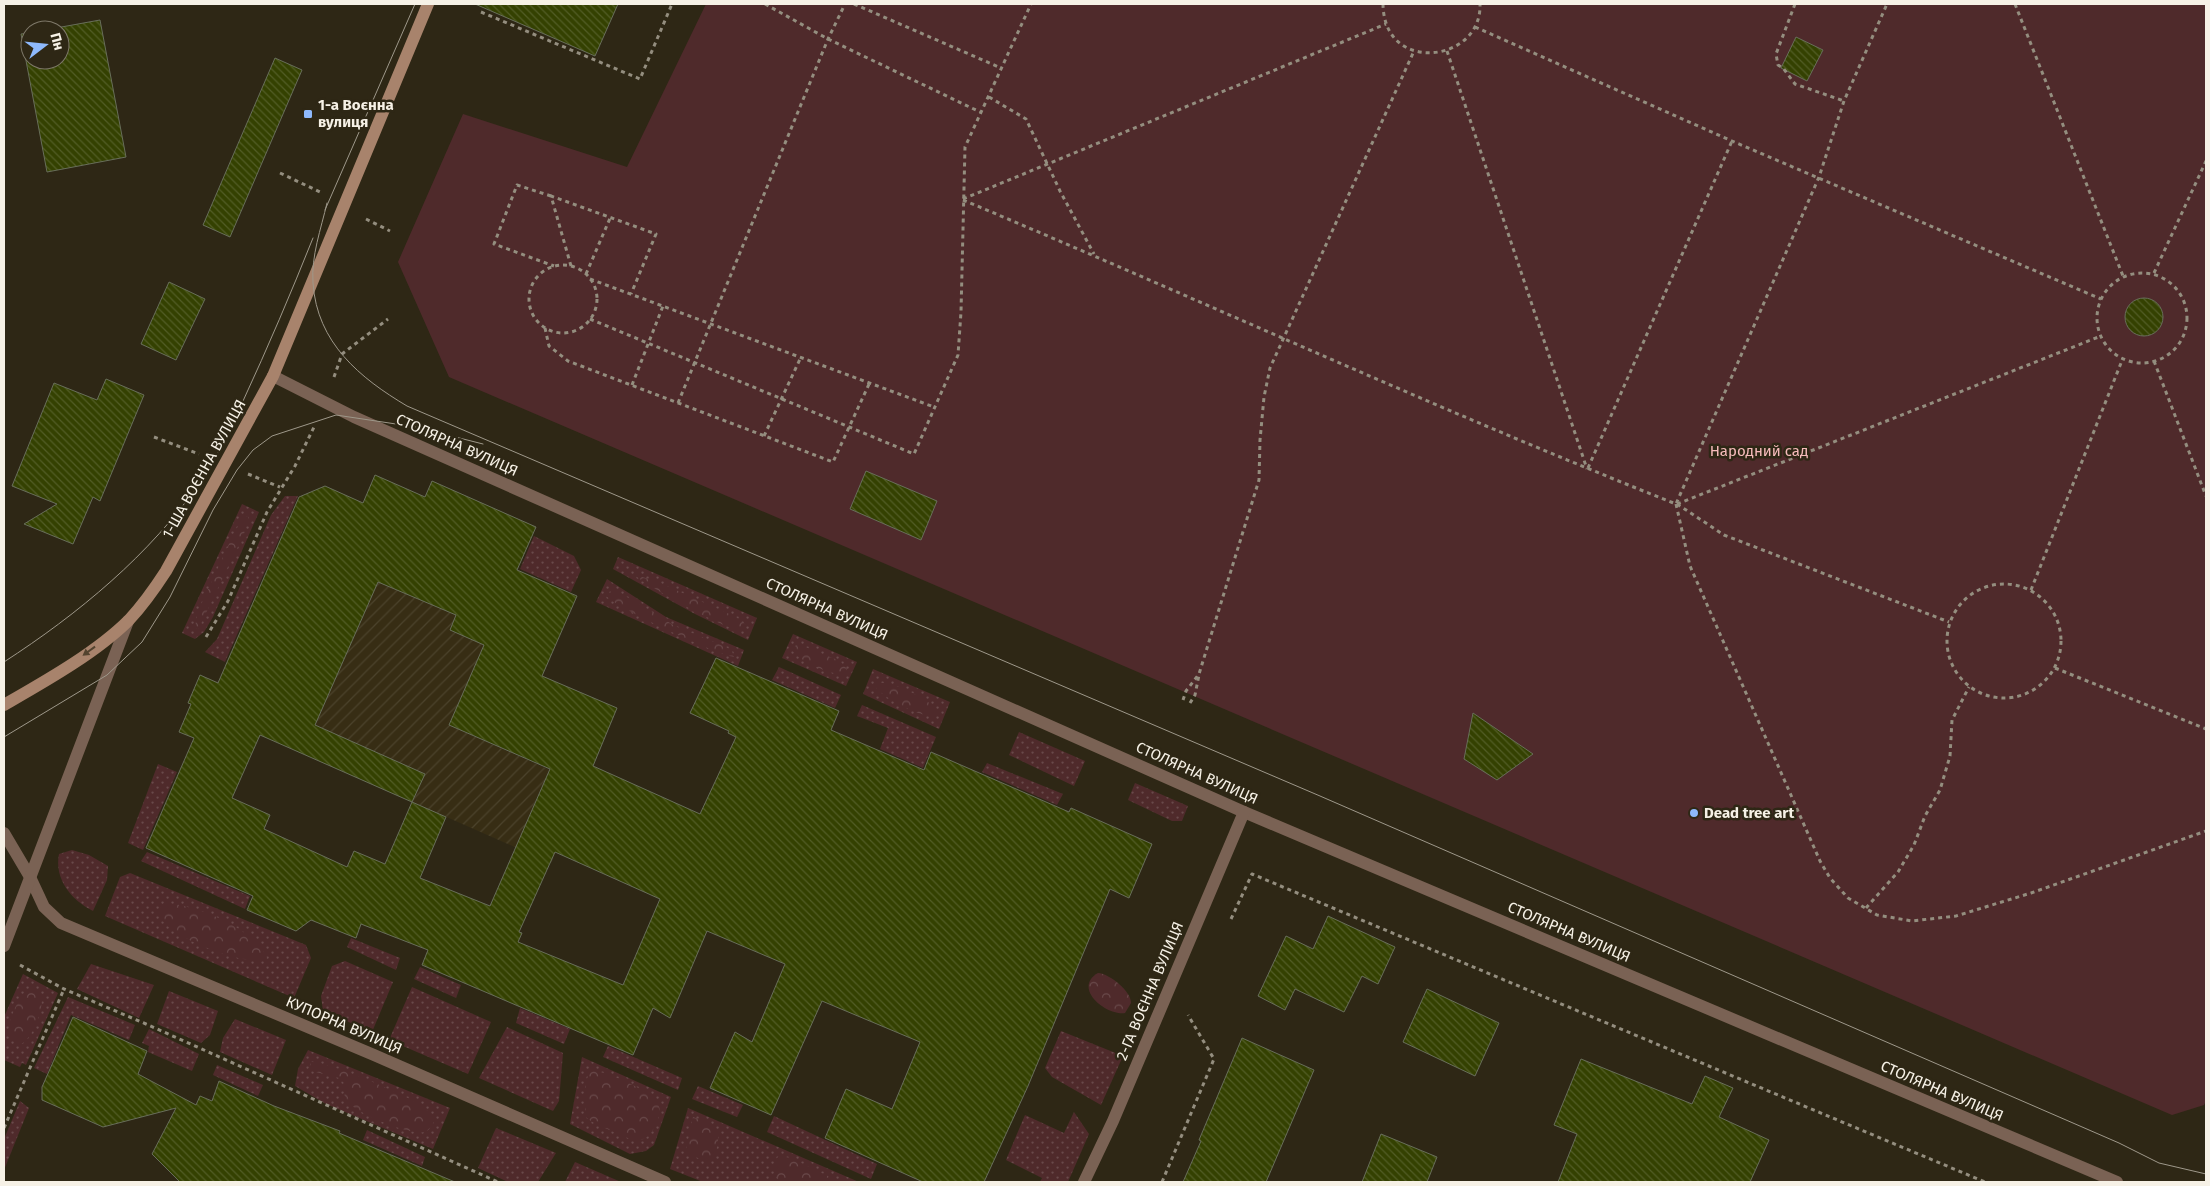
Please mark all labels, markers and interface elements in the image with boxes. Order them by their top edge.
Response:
north arrow [20,20,70,70]
text: Пн [46,31,68,52]
place label: 1-а Воєнна вулиця [318,96,394,131]
marker: 1-а Воєнна вулиця [302,108,314,120]
street label: 1-ША ВОЄННА ВУЛИЦЯ [158,397,250,541]
street label: СТОЛЯРНА ВУЛИЦЯ [393,410,521,480]
park label: Народний сад [1710,442,1808,460]
street label: СТОЛЯРНА ВУЛИЦЯ [763,574,891,644]
one-way arrow [82,646,96,656]
street label: СТОЛЯРНА ВУЛИЦЯ [1133,738,1261,808]
place label: Dead tree art [1704,804,1794,822]
marker: Dead tree art [1688,807,1700,819]
street label: СТОЛЯРНА ВУЛИЦЯ [1505,898,1633,966]
street label: 2-ГА ВОЄННА ВУЛИЦЯ [1113,919,1187,1063]
street label: КУПОРНА ВУЛИЦЯ [283,992,405,1058]
street label: СТОЛЯРНА ВУЛИЦЯ [1878,1057,2006,1125]

